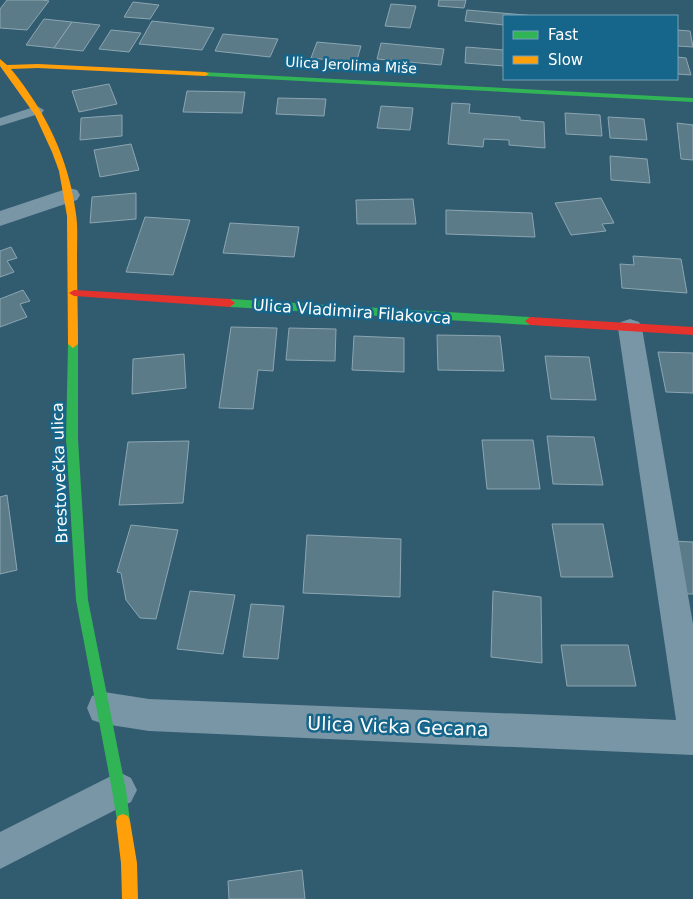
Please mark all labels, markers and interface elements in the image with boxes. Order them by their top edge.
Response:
legend [503,15,678,80]
text: Fast [548,26,578,44]
text: Slow [548,51,583,69]
street label: Ulica Jerolima Miše [285,54,417,76]
street label: Ulica Vladimira Filakovca [252,295,452,328]
street label: Brestovečka ulica [48,402,71,544]
street label: Ulica Vicka Gecana [307,712,489,740]

